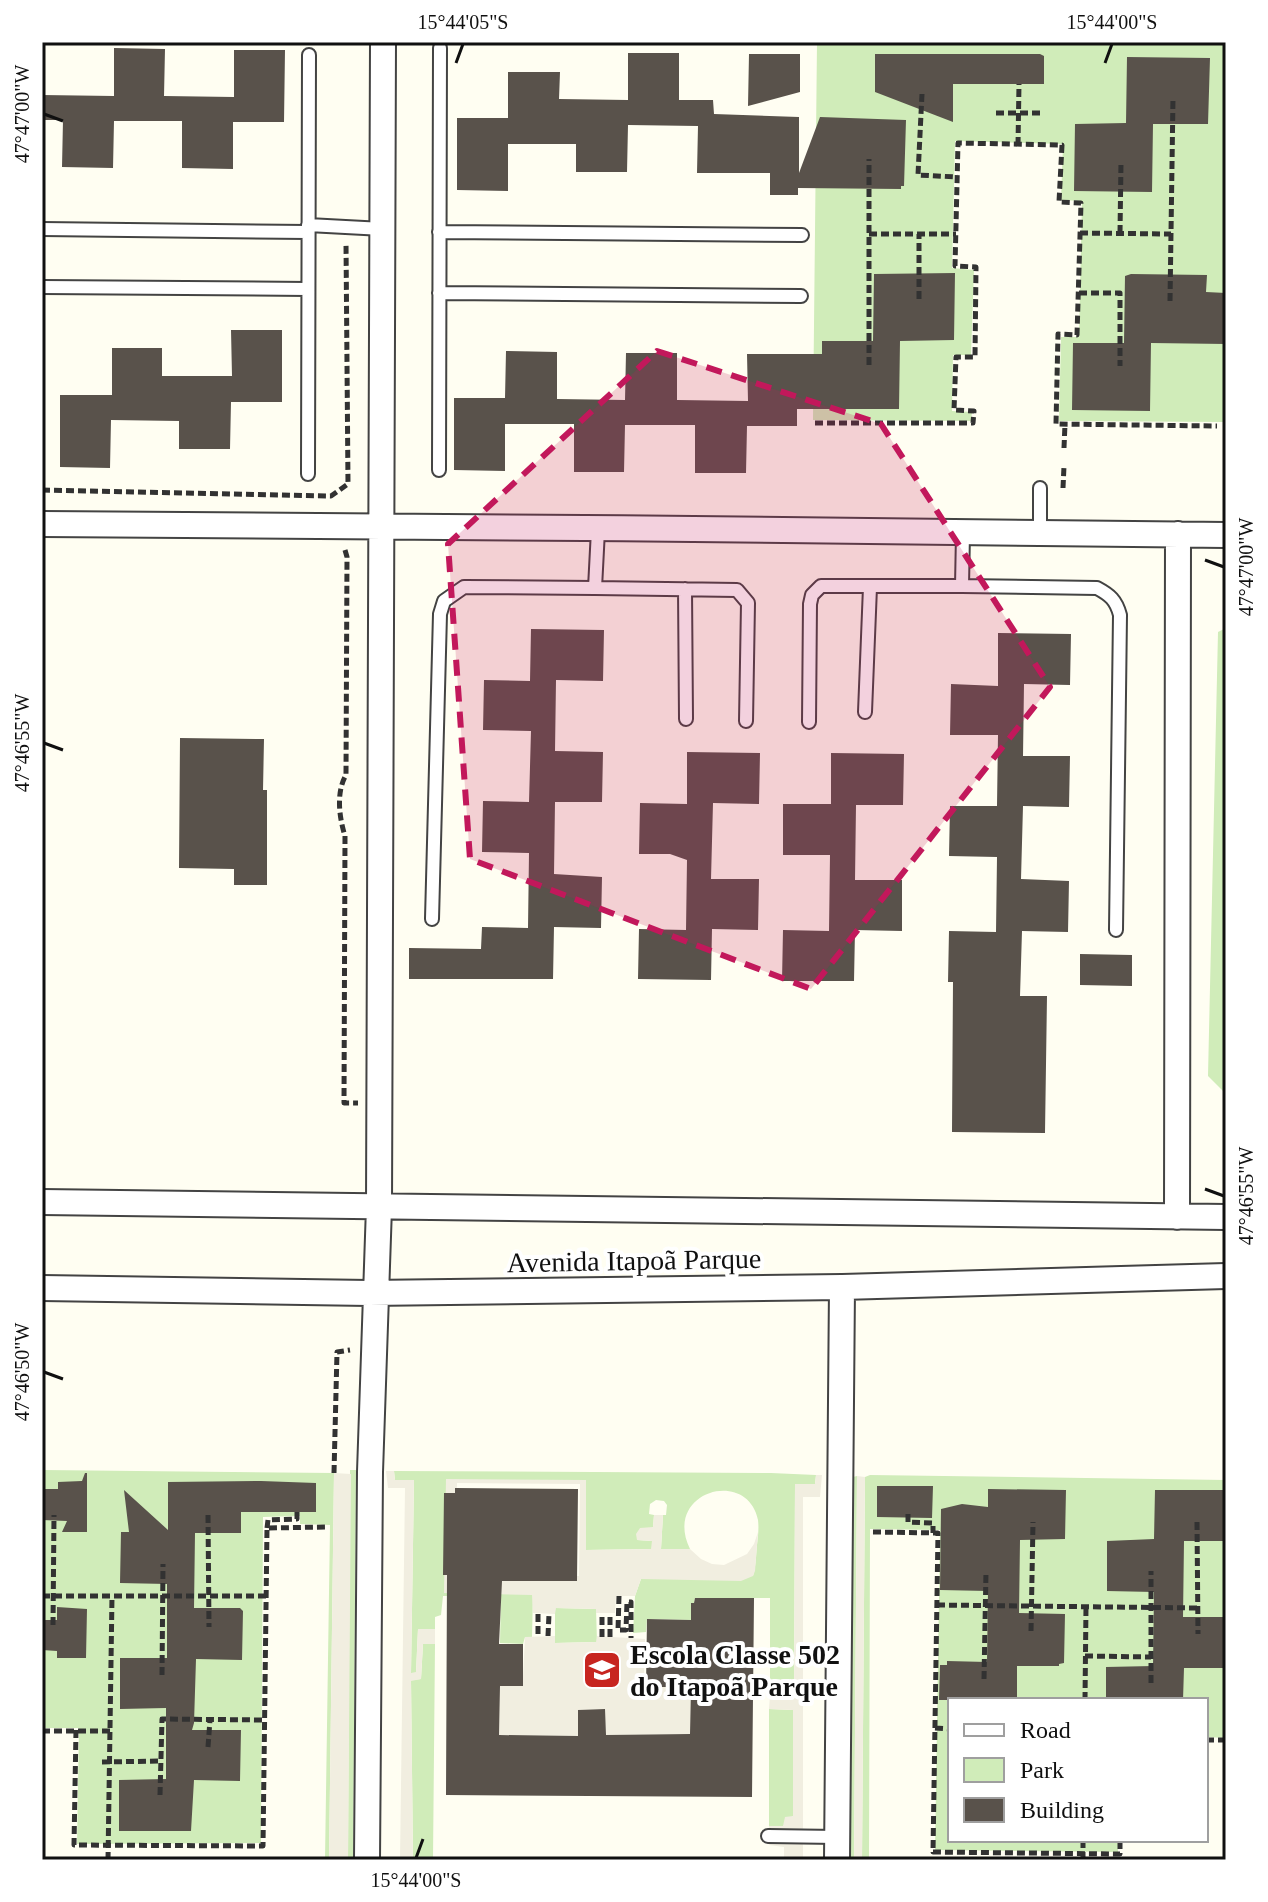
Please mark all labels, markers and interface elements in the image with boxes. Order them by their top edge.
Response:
text: 15°44'05"S [418,11,508,33]
text: 15°44'00"S [1067,11,1157,33]
text: 47°47'00"W [11,65,33,163]
text: 47°47'00"W [1235,518,1257,616]
text: 47°46'55"W [11,694,33,792]
text: 47°46'55"W [1235,1147,1257,1245]
street label: Avenida Itapoã Parque [507,1243,762,1278]
text: 47°46'50"W [11,1323,33,1421]
place label: Escola Classe 502 do Itapoã Parque [630,1639,840,1702]
school or university icon: Escola Classe 502 do Itapoã Parque [581,1649,623,1691]
legend [948,1698,1208,1842]
text: Road [1020,1717,1071,1743]
text: Park [1020,1757,1064,1783]
text: Building [1020,1797,1104,1823]
text: 15°44'00"S [371,1869,461,1891]

